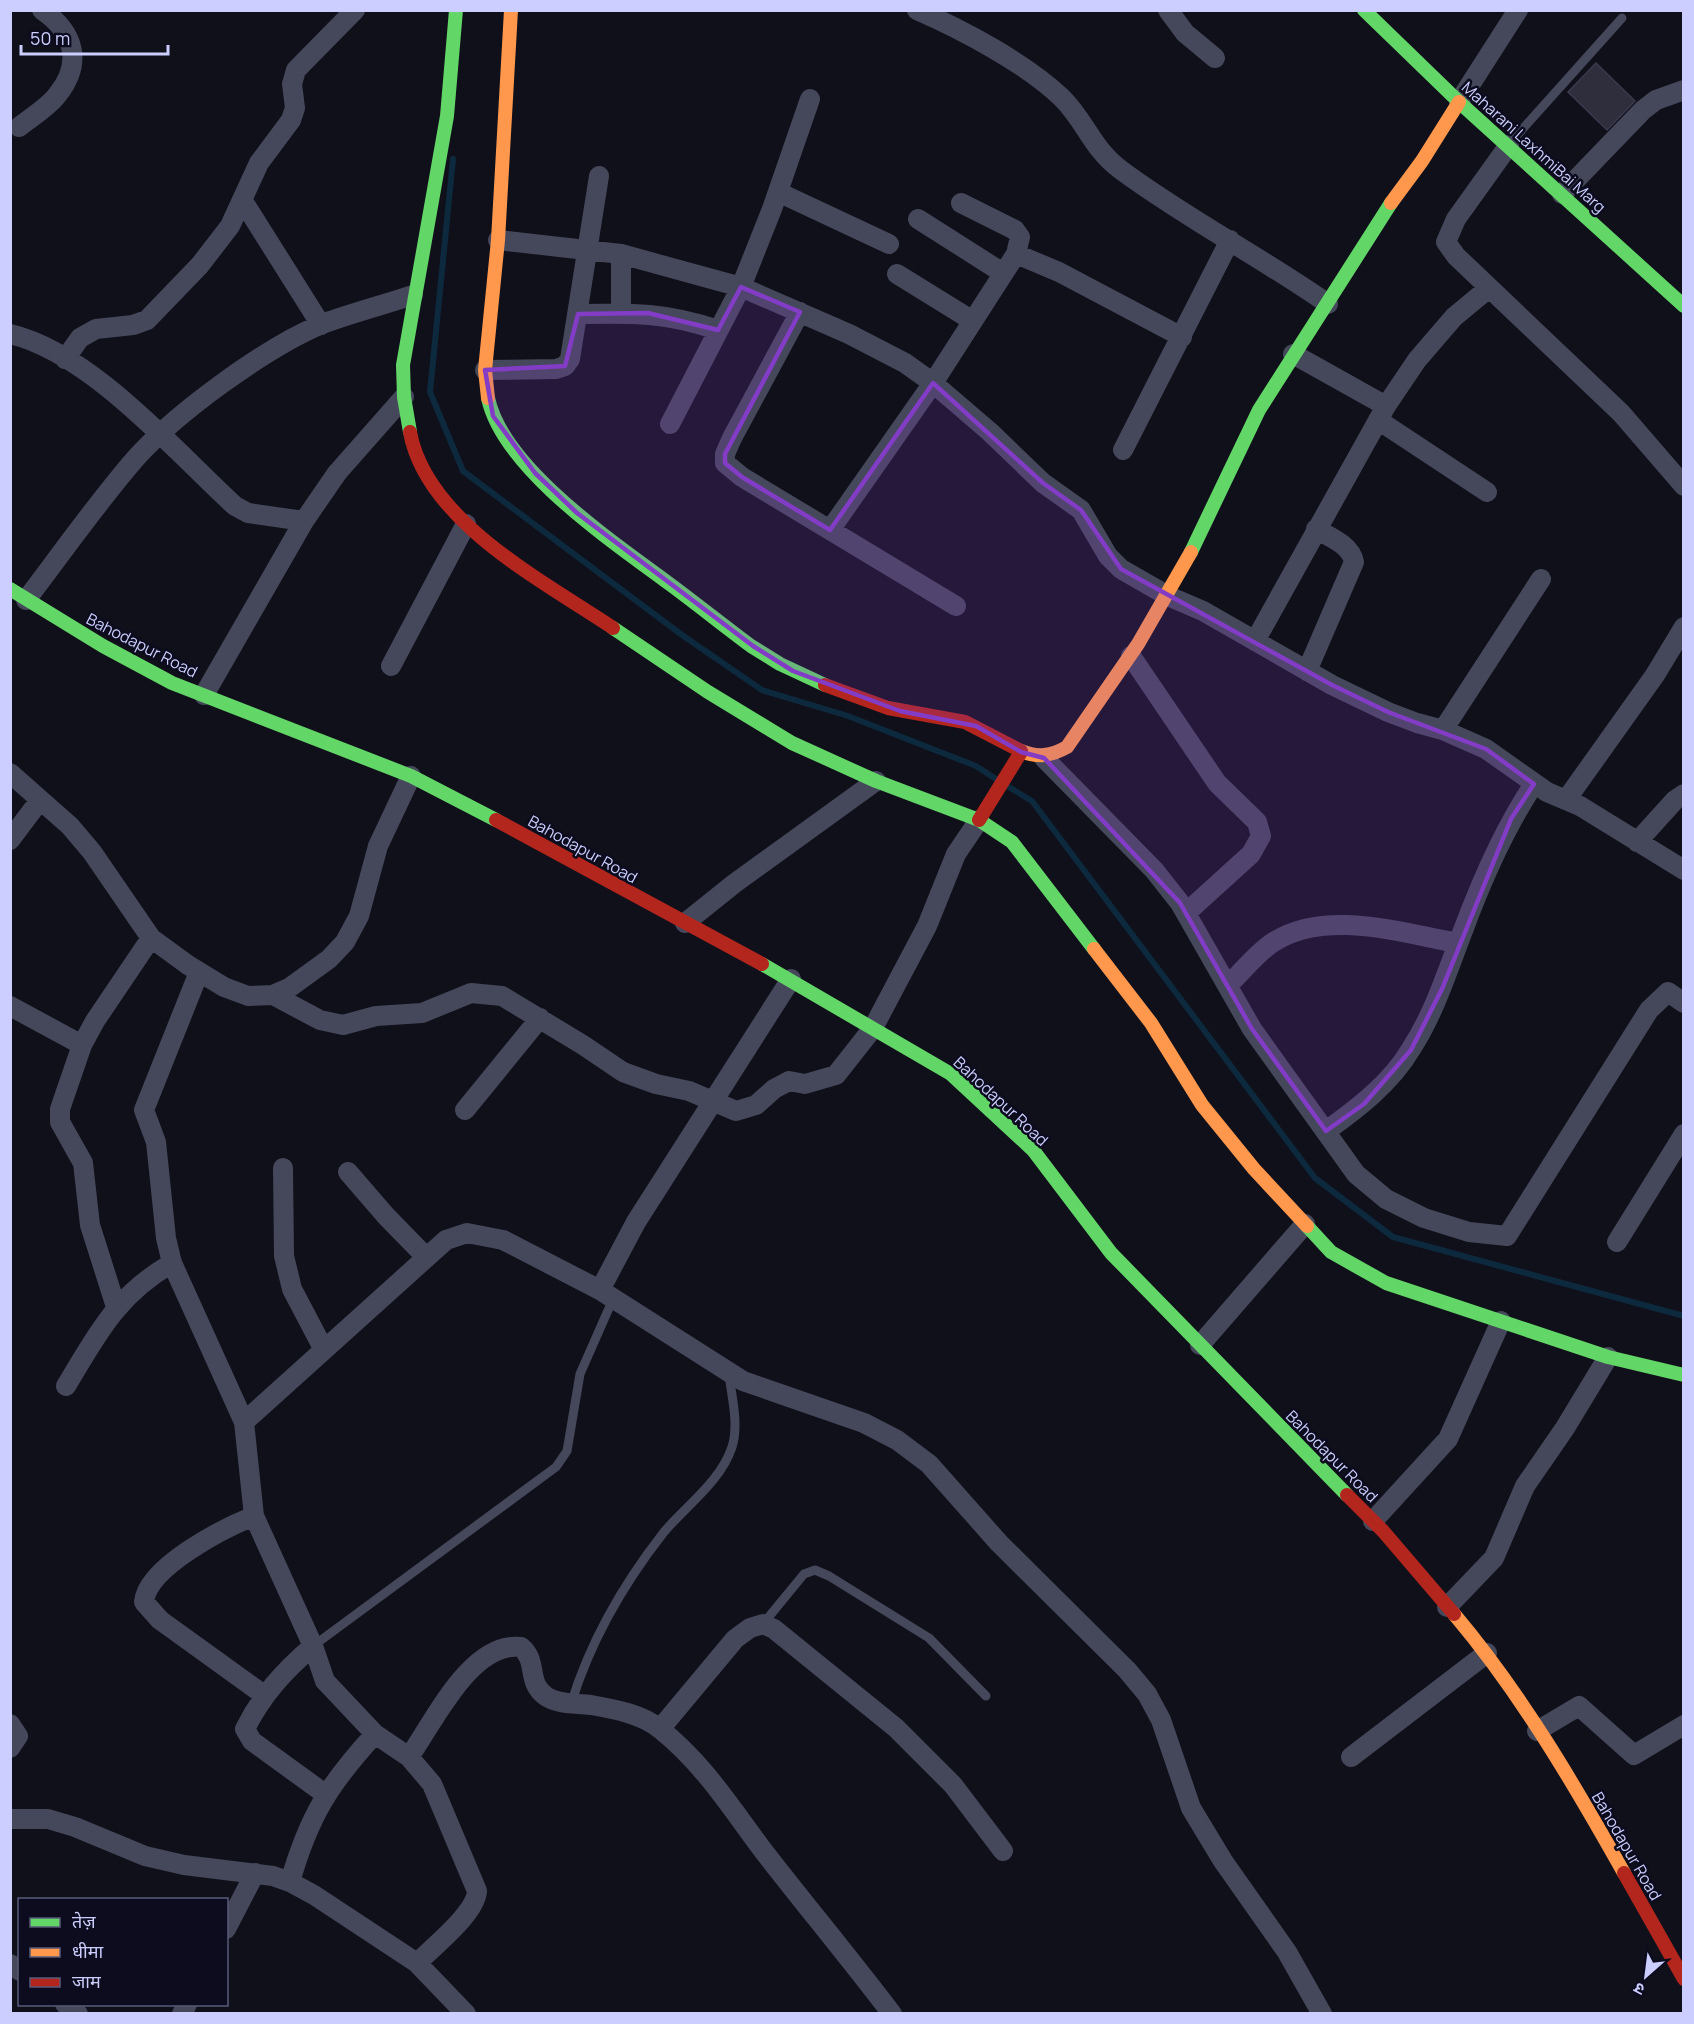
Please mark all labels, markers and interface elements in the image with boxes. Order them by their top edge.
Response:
scale bar [21,18,168,56]
text: 50 m [30,26,70,50]
street label: Maharani LaxhmiBai Marg [1457,76,1611,218]
street label: Bahodapur Road [83,608,201,682]
street label: Bahodapur Road [524,810,642,888]
street label: Bahodapur Road [949,1051,1053,1151]
street label: Bahodapur Road [1281,1405,1383,1507]
street label: Bahodapur Road [1587,1788,1667,1904]
legend [18,1898,228,2006]
text: तेज़ [72,1909,96,1933]
text: धीमा [72,1939,103,1963]
north arrow [1616,1946,1676,2006]
text: जाम [72,1969,102,1993]
text: उ [1629,1977,1648,2001]

